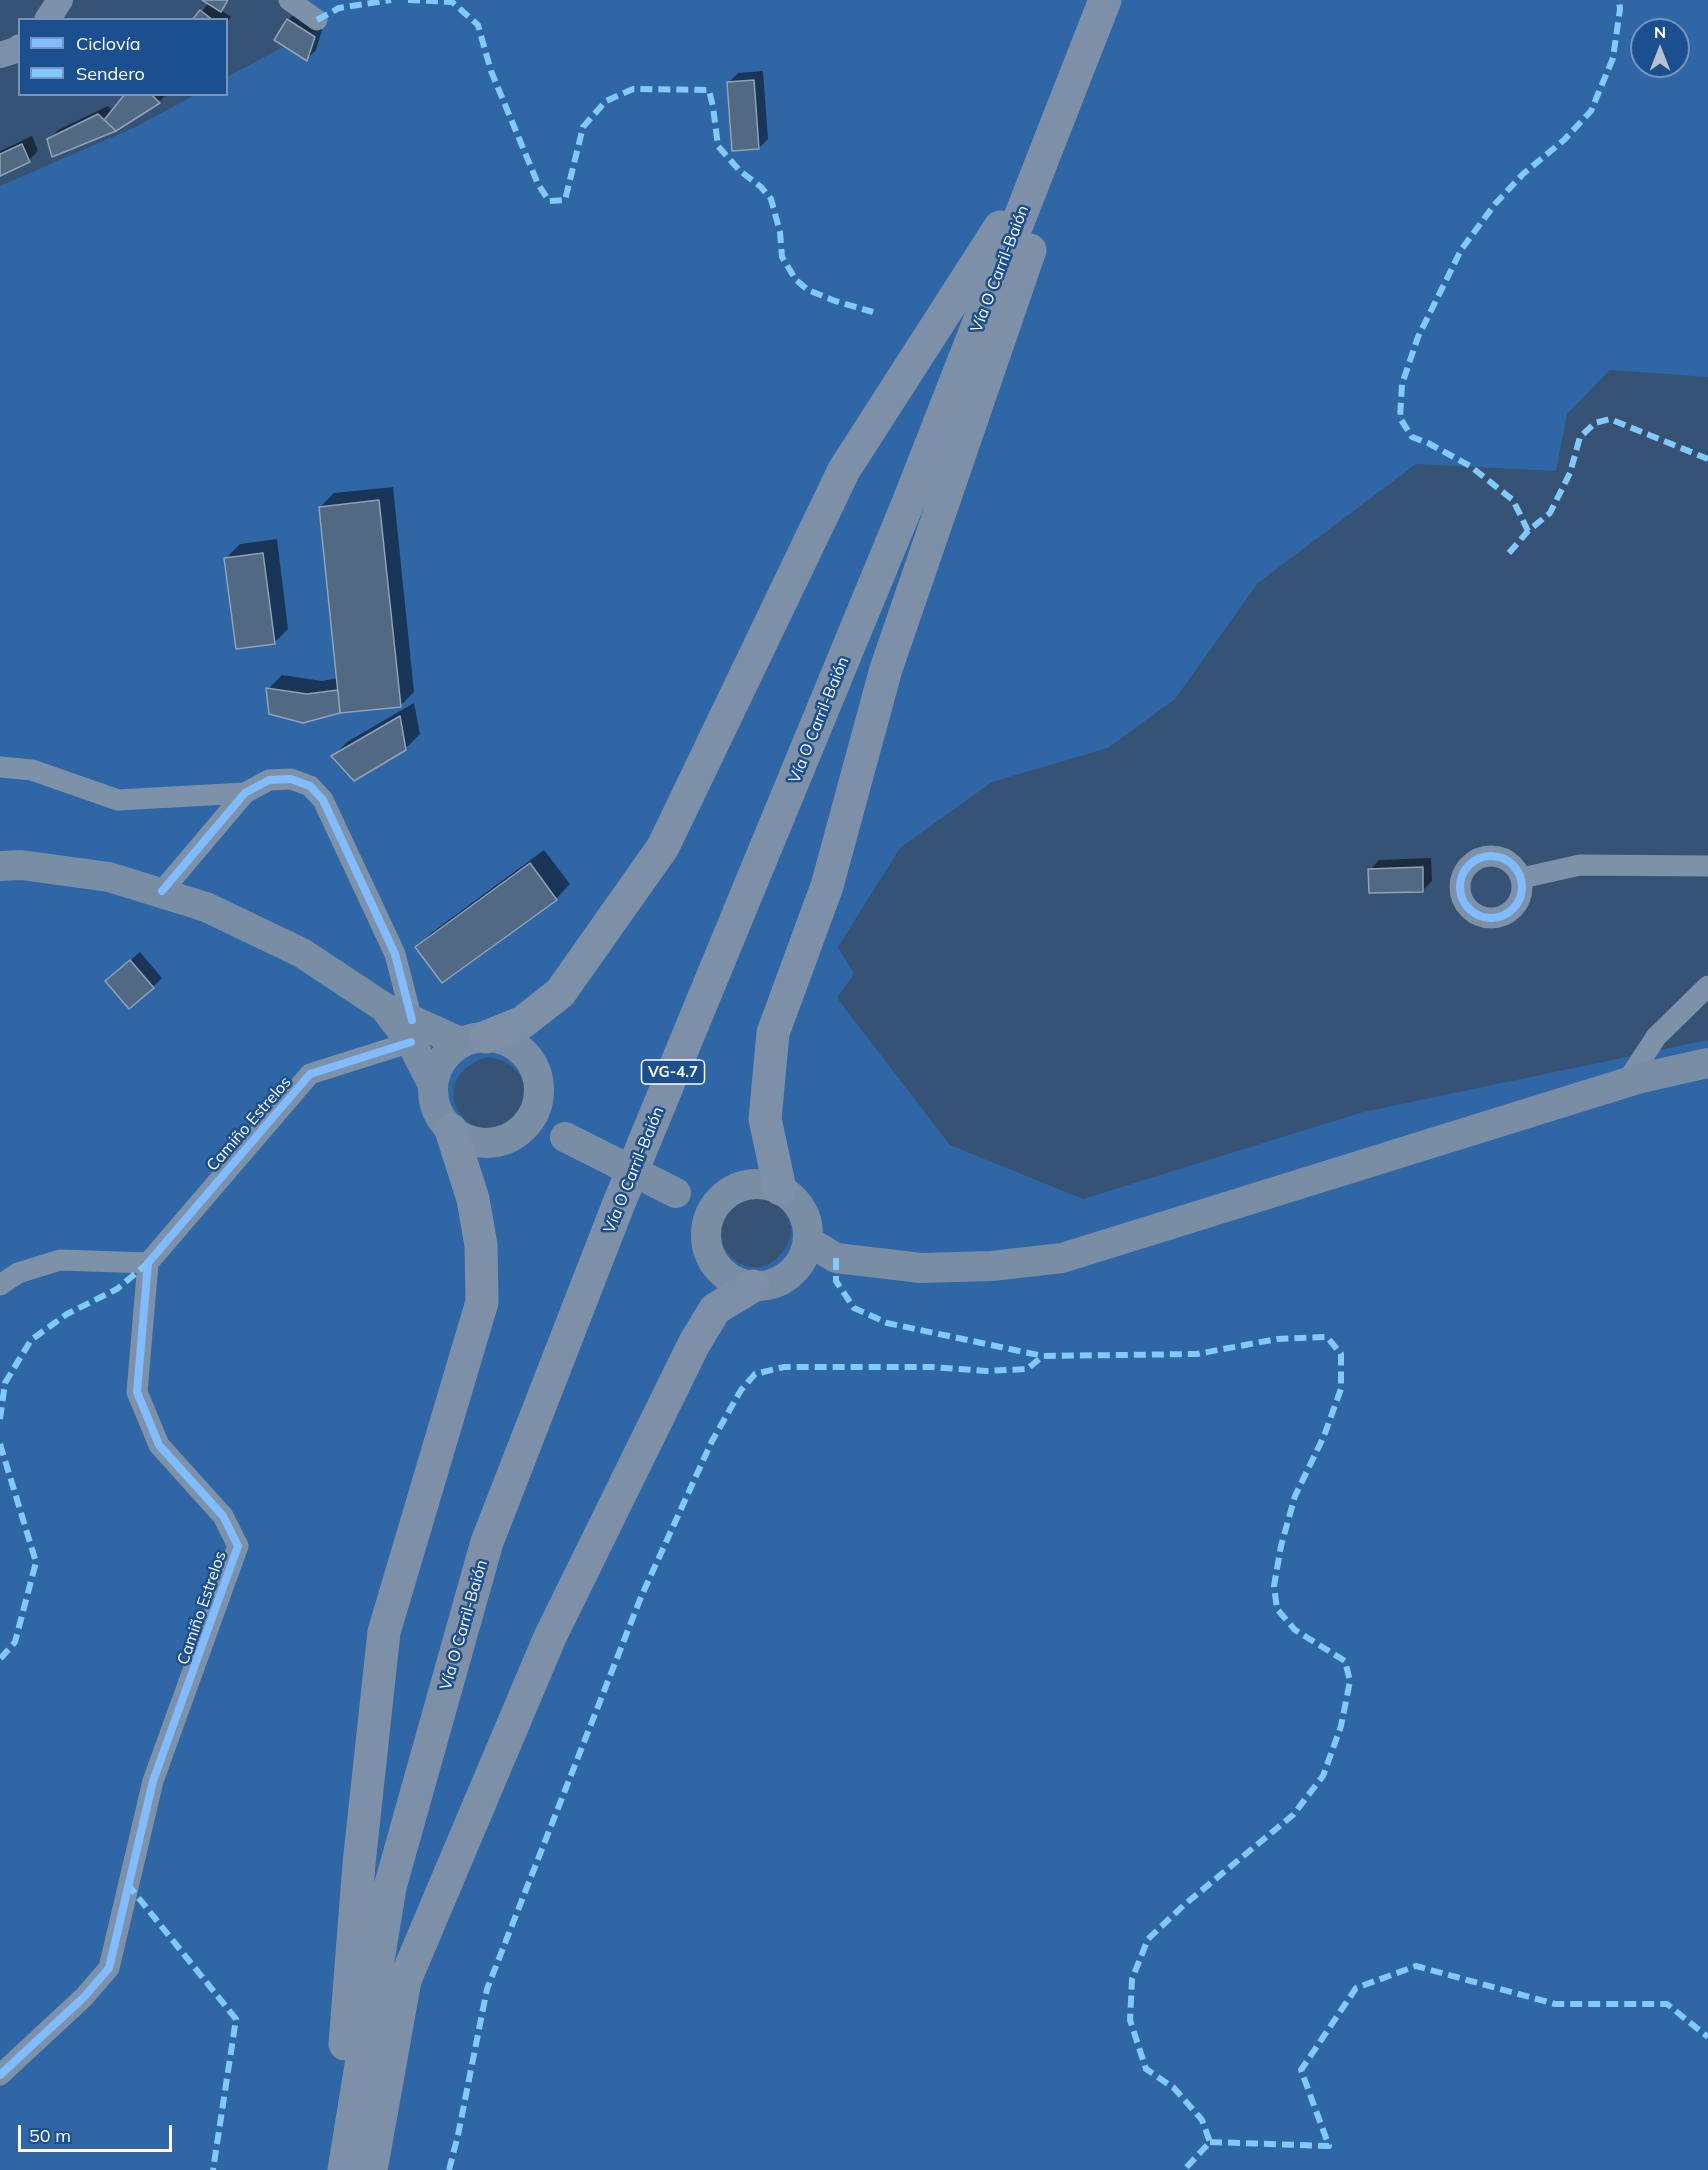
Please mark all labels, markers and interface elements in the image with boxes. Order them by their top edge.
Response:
legend [18,18,228,96]
north arrow [1630,18,1690,78]
text: N [1654,22,1666,42]
text: Ciclovía [76,32,141,55]
text: Sendero [76,62,145,85]
street label: Vía O Carril-Baión [967,203,1033,335]
street label: Vía O Carril-Baión [785,654,853,786]
road number: VG-4.7 [642,1060,704,1084]
street label: Camiño Estrelos [203,1073,295,1175]
street label: Vía O Carril-Baión [600,1104,668,1236]
street label: Camiño Estrelos [174,1549,230,1667]
street label: Vía O Carril-Baión [436,1558,492,1692]
scale bar [21,2113,176,2151]
text: 50 m [29,2124,71,2147]

